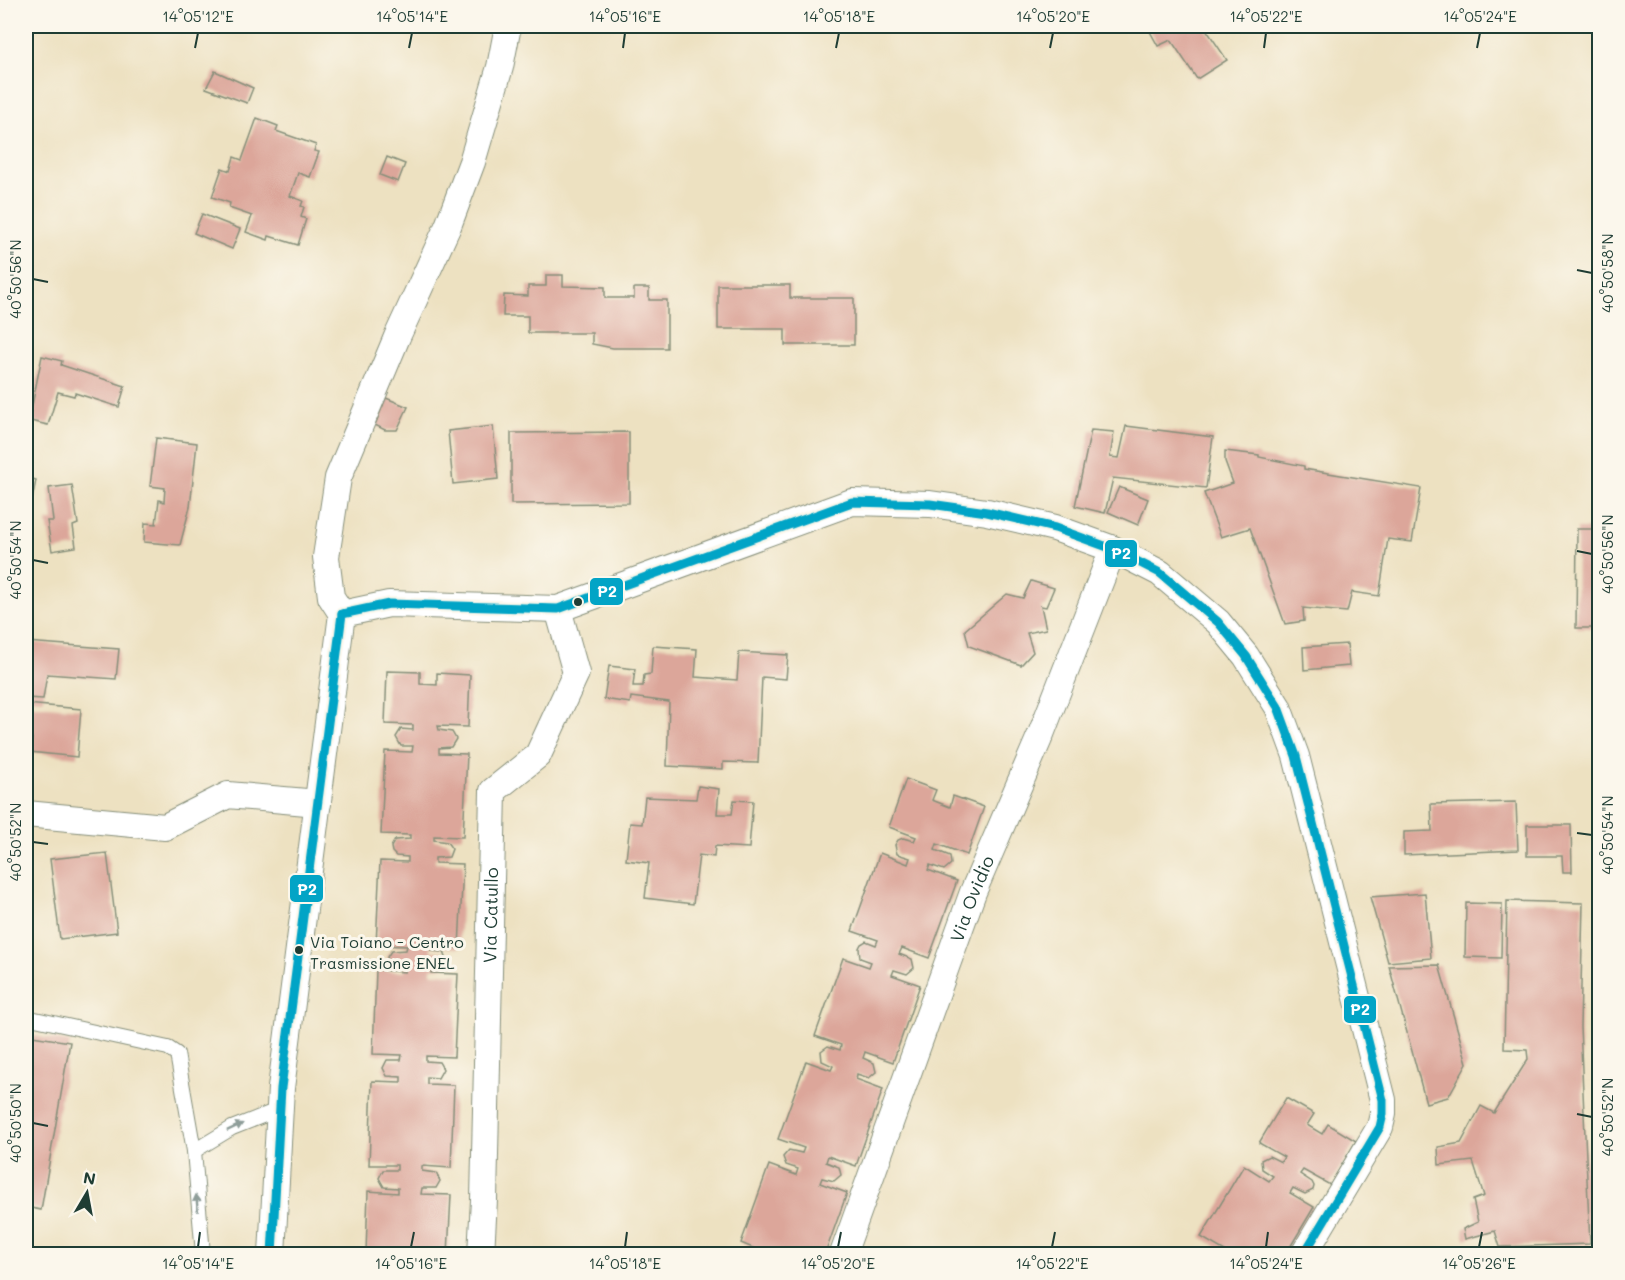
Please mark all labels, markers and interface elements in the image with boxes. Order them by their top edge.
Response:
text: 14°05'12"E [162,6,234,26]
text: 14°05'14"E [376,6,448,26]
text: 14°05'16"E [589,6,662,26]
text: 14°05'18"E [803,6,876,26]
text: 14°05'20"E [1016,6,1090,26]
text: 14°05'22"E [1229,6,1303,26]
text: 14°05'24"E [1443,6,1517,26]
text: 40°50'58"N [1597,233,1617,313]
text: 40°50'56"N [5,239,25,319]
text: 40°50'56"N [1597,514,1617,594]
text: 40°50'54"N [5,520,25,600]
line badge: P2 [1104,539,1138,568]
text: P2 [1111,542,1131,563]
line badge: P2 [589,577,624,606]
text: P2 [597,580,617,601]
unlabelled marker [572,596,584,608]
text: 40°50'54"N [1597,795,1617,875]
text: 40°50'52"N [5,803,25,881]
street label: Via Ovidio [944,851,1000,945]
street label: Via Catullo [477,867,503,963]
line badge: P2 [289,874,324,903]
text: P2 [297,878,317,899]
place label: Via Toiano - Centro Trasmissione ENEL [310,931,464,973]
marker: Via Toiano - Centro Trasmissione ENEL [293,944,305,956]
line badge: P2 [1343,995,1377,1024]
text: P2 [1350,998,1370,1019]
text: 40°50'52"N [1597,1078,1617,1156]
text: 40°50'50"N [5,1083,25,1163]
one-way arrow [227,1123,244,1132]
north arrow [57,1163,117,1223]
text: N [82,1166,98,1189]
one-way arrow [193,1193,202,1212]
text: 14°05'14"E [162,1253,234,1273]
text: 14°05'16"E [375,1253,448,1273]
text: 14°05'18"E [589,1253,662,1273]
text: 14°05'20"E [801,1253,875,1273]
text: 14°05'22"E [1015,1253,1089,1273]
text: 14°05'24"E [1229,1253,1303,1273]
text: 14°05'26"E [1442,1253,1516,1273]

